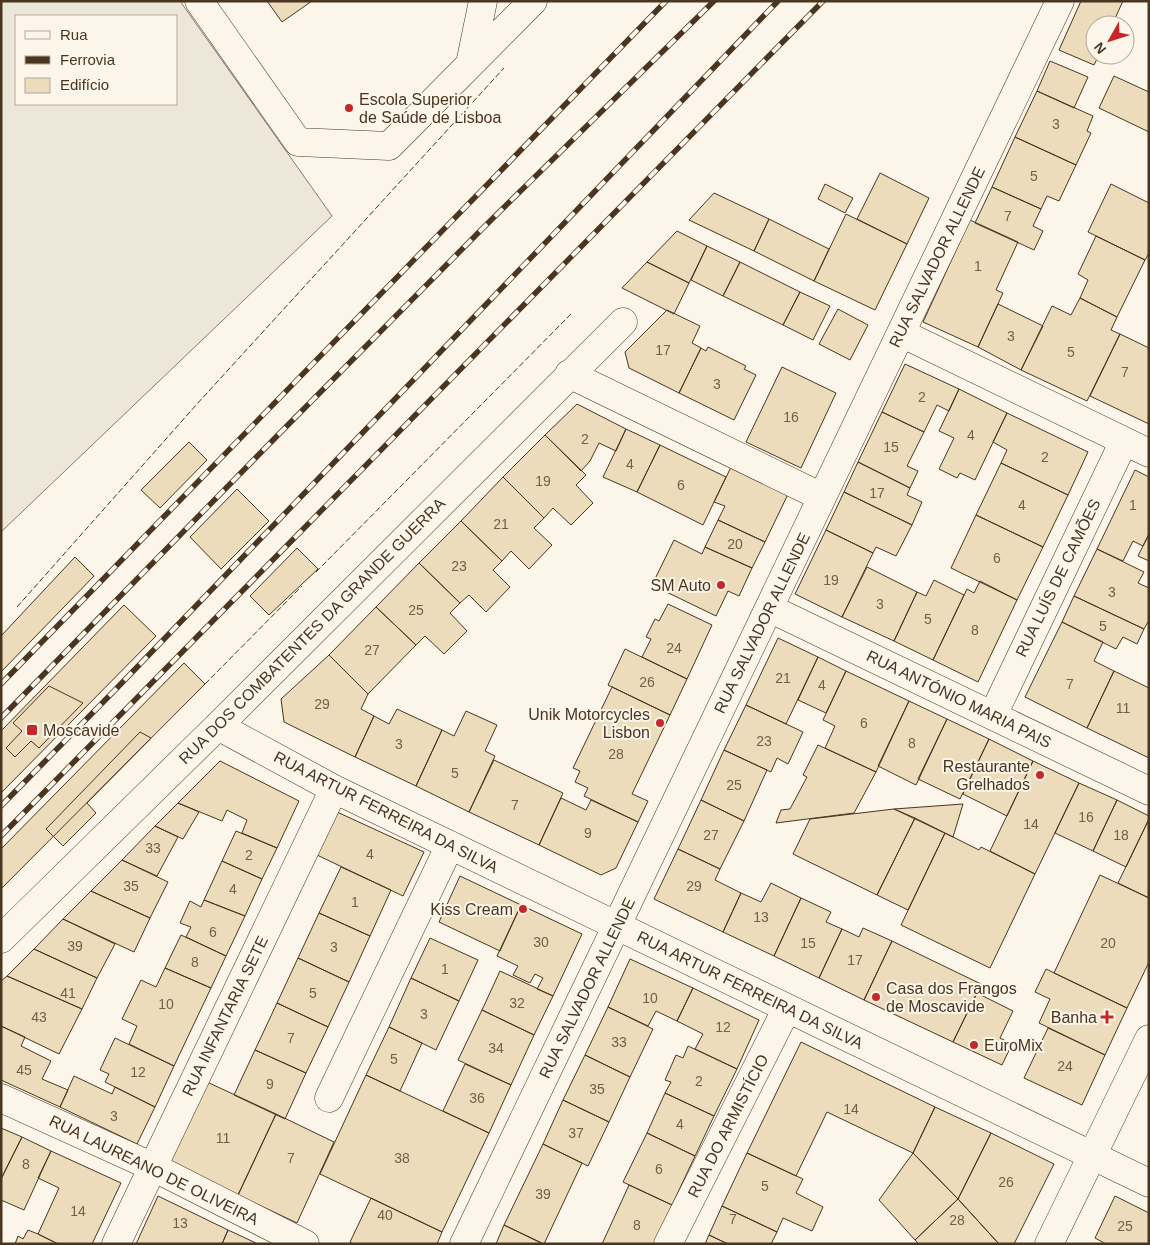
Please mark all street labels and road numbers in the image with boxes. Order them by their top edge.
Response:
street label: RUA SALVADOR ALLENDE [886,164,988,350]
street label: RUA DOS COMBATENTES DA GRANDE GUERRA [176,494,449,767]
street label: RUA LUÍS DE CAMÕES [1011,495,1104,660]
street label: RUA SALVADOR ALLENDE [711,530,813,716]
street label: RUA ANTÓNIO MARIA PAIS [864,646,1055,751]
street label: RUA ARTUR FERREIRA DA SILVA [271,748,501,876]
street label: RUA SALVADOR ALLENDE [536,895,638,1081]
street label: RUA ARTUR FERREIRA DA SILVA [634,928,866,1052]
street label: RUA INFANTARIA SETE [179,933,271,1099]
street label: RUA DO ARMISTÍCIO [684,1051,771,1200]
street label: RUA LAUREANO DE OLIVEIRA [47,1112,262,1228]

